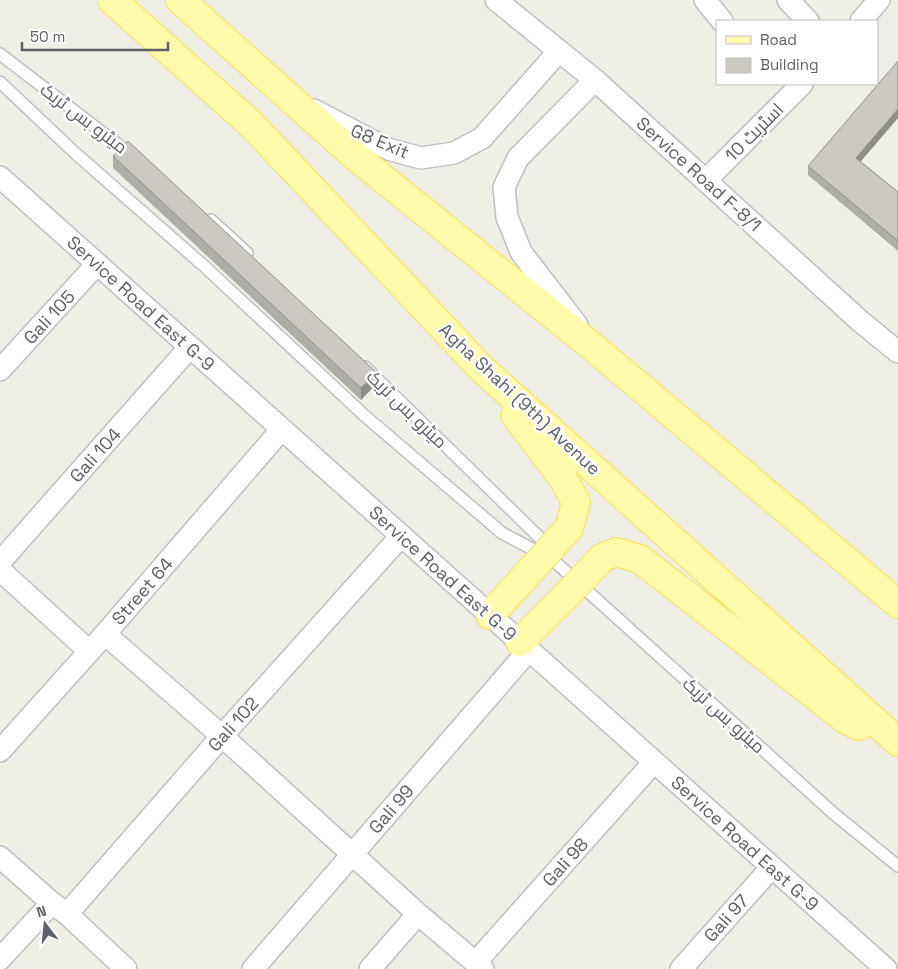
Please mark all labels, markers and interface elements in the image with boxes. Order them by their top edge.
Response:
scale bar [22,20,169,52]
legend [716,20,878,85]
text: 50 m [30,27,65,46]
text: Road [760,30,797,49]
text: Building [760,55,819,74]
street label: میٹرو بس ٹریک [36,78,132,158]
street label: اسٹریٹ 10 [720,98,788,166]
street label: Service Road F-8/1 [632,112,766,236]
street label: G8 Exit [347,118,413,164]
street label: Service Road East G-9 [62,231,220,375]
street label: Gali 105 [18,285,80,349]
street label: Agha Shahi (9th) Avenue [434,318,606,480]
street label: میٹرو بس ٹریک [362,365,452,453]
street label: Gali 104 [64,423,126,487]
street label: Service Road East G-9 [364,501,522,645]
street label: Street 64 [106,553,178,629]
street label: میٹرو بس ٹریک [678,672,770,758]
street label: Gali 102 [203,692,263,756]
street label: Service Road East G-9 [666,771,824,915]
street label: Gali 99 [363,780,419,838]
street label: Gali 98 [537,833,593,891]
street label: Gali 97 [699,889,753,947]
north arrow [20,899,70,949]
text: N [34,902,48,921]

